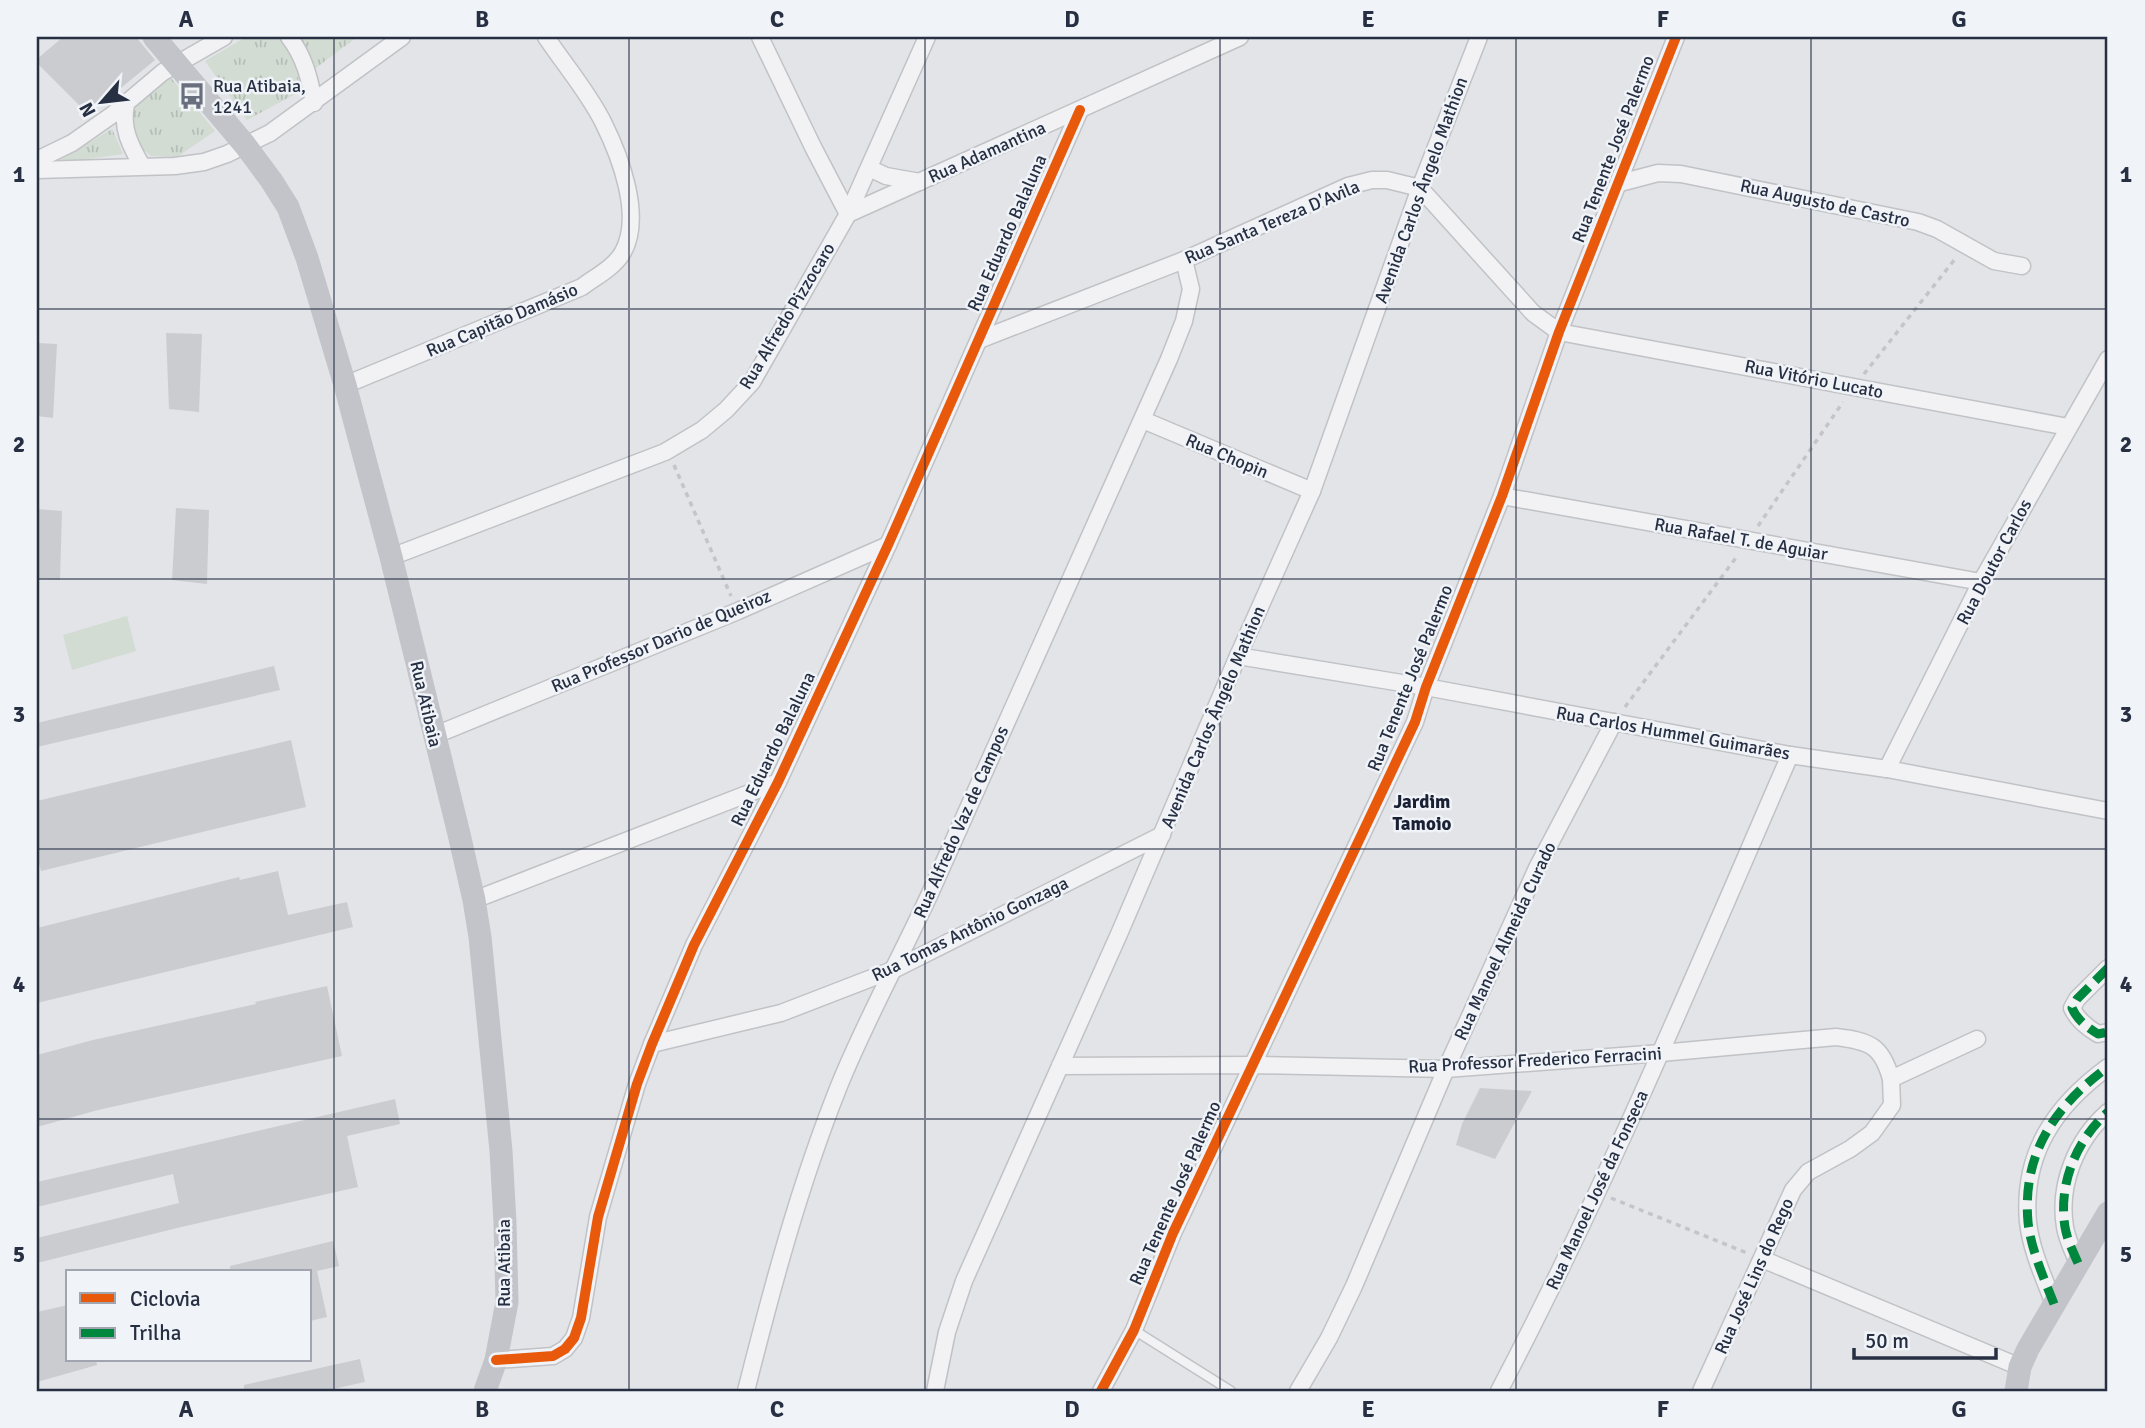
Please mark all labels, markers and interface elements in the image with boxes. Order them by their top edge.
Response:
text: A [179,5,194,34]
text: B [475,5,489,34]
text: C [770,5,784,34]
text: D [1064,5,1080,34]
text: E [1361,5,1375,34]
text: F [1657,5,1669,34]
text: G [1951,5,1967,34]
street label: Rua Tenente José Palermo [1567,52,1659,246]
north arrow [66,66,136,136]
street label: Avenida Carlos Ângelo Mathion [1370,74,1472,306]
place label: Rua Atibaia, 1241 [213,75,306,118]
bus stop icon: Rua Atibaia, 1241 [177,81,207,111]
text: N [74,98,102,121]
street label: Rua Adamantina [925,116,1049,188]
street label: Rua Eduardo Balaluna [962,151,1052,315]
text: 1 [13,160,25,189]
text: 1 [2120,160,2132,189]
street label: Rua Augusto de Castro [1738,174,1912,232]
street label: Rua Santa Tereza D'Avila [1181,175,1363,269]
street label: Rua Alfredo Pizzocaro [734,239,840,393]
street label: Rua Capitão Damásio [423,278,581,362]
street label: Rua Vitório Lucato [1743,355,1885,403]
street label: Rua Chopin [1182,429,1272,483]
text: 2 [13,430,25,459]
text: 2 [2120,430,2132,459]
street label: Rua Doutor Carlos [1952,495,2036,629]
street label: Rua Rafael T. de Aguiar [1653,513,1830,565]
street label: Rua Tenente José Palermo [1363,582,1457,774]
street label: Rua Professor Dario de Queiroz [548,585,774,697]
street label: Avenida Carlos Ângelo Mathion [1156,603,1270,831]
street label: Rua Atibaia [405,659,447,749]
street label: Rua Eduardo Balaluna [726,668,820,830]
text: 3 [13,700,25,729]
text: 3 [2120,700,2132,729]
street label: Rua Carlos Hummel Guimarães [1554,702,1792,764]
street label: Rua Alfredo Vaz de Campos [909,722,1013,922]
district label: Jardim Tamoio [1393,790,1452,836]
street label: Rua Manoel Almeida Curado [1449,838,1561,1044]
street label: Rua Tomas Antônio Gonzaga [868,872,1072,986]
text: 4 [13,970,25,999]
text: 4 [2120,970,2132,999]
street label: Rua Professor Frederico Ferracini [1408,1042,1662,1078]
street label: Rua Manoel José da Fonseca [1541,1087,1653,1293]
street label: Rua Tenente José Palermo [1124,1098,1226,1288]
street label: Rua José Lins do Rego [1710,1195,1798,1357]
street label: Rua Atibaia [493,1219,515,1307]
text: 5 [13,1240,25,1269]
text: 5 [2120,1240,2132,1269]
legend [66,1270,312,1362]
text: Ciclovia [130,1286,201,1312]
scale bar [1854,1316,1996,1360]
text: Trilha [130,1320,181,1346]
text: 50 m [1865,1328,1909,1354]
text: A [179,1395,194,1424]
text: B [475,1395,489,1424]
text: C [770,1395,784,1424]
text: D [1064,1395,1080,1424]
text: E [1361,1395,1375,1424]
text: F [1657,1395,1669,1424]
text: G [1951,1395,1967,1424]

